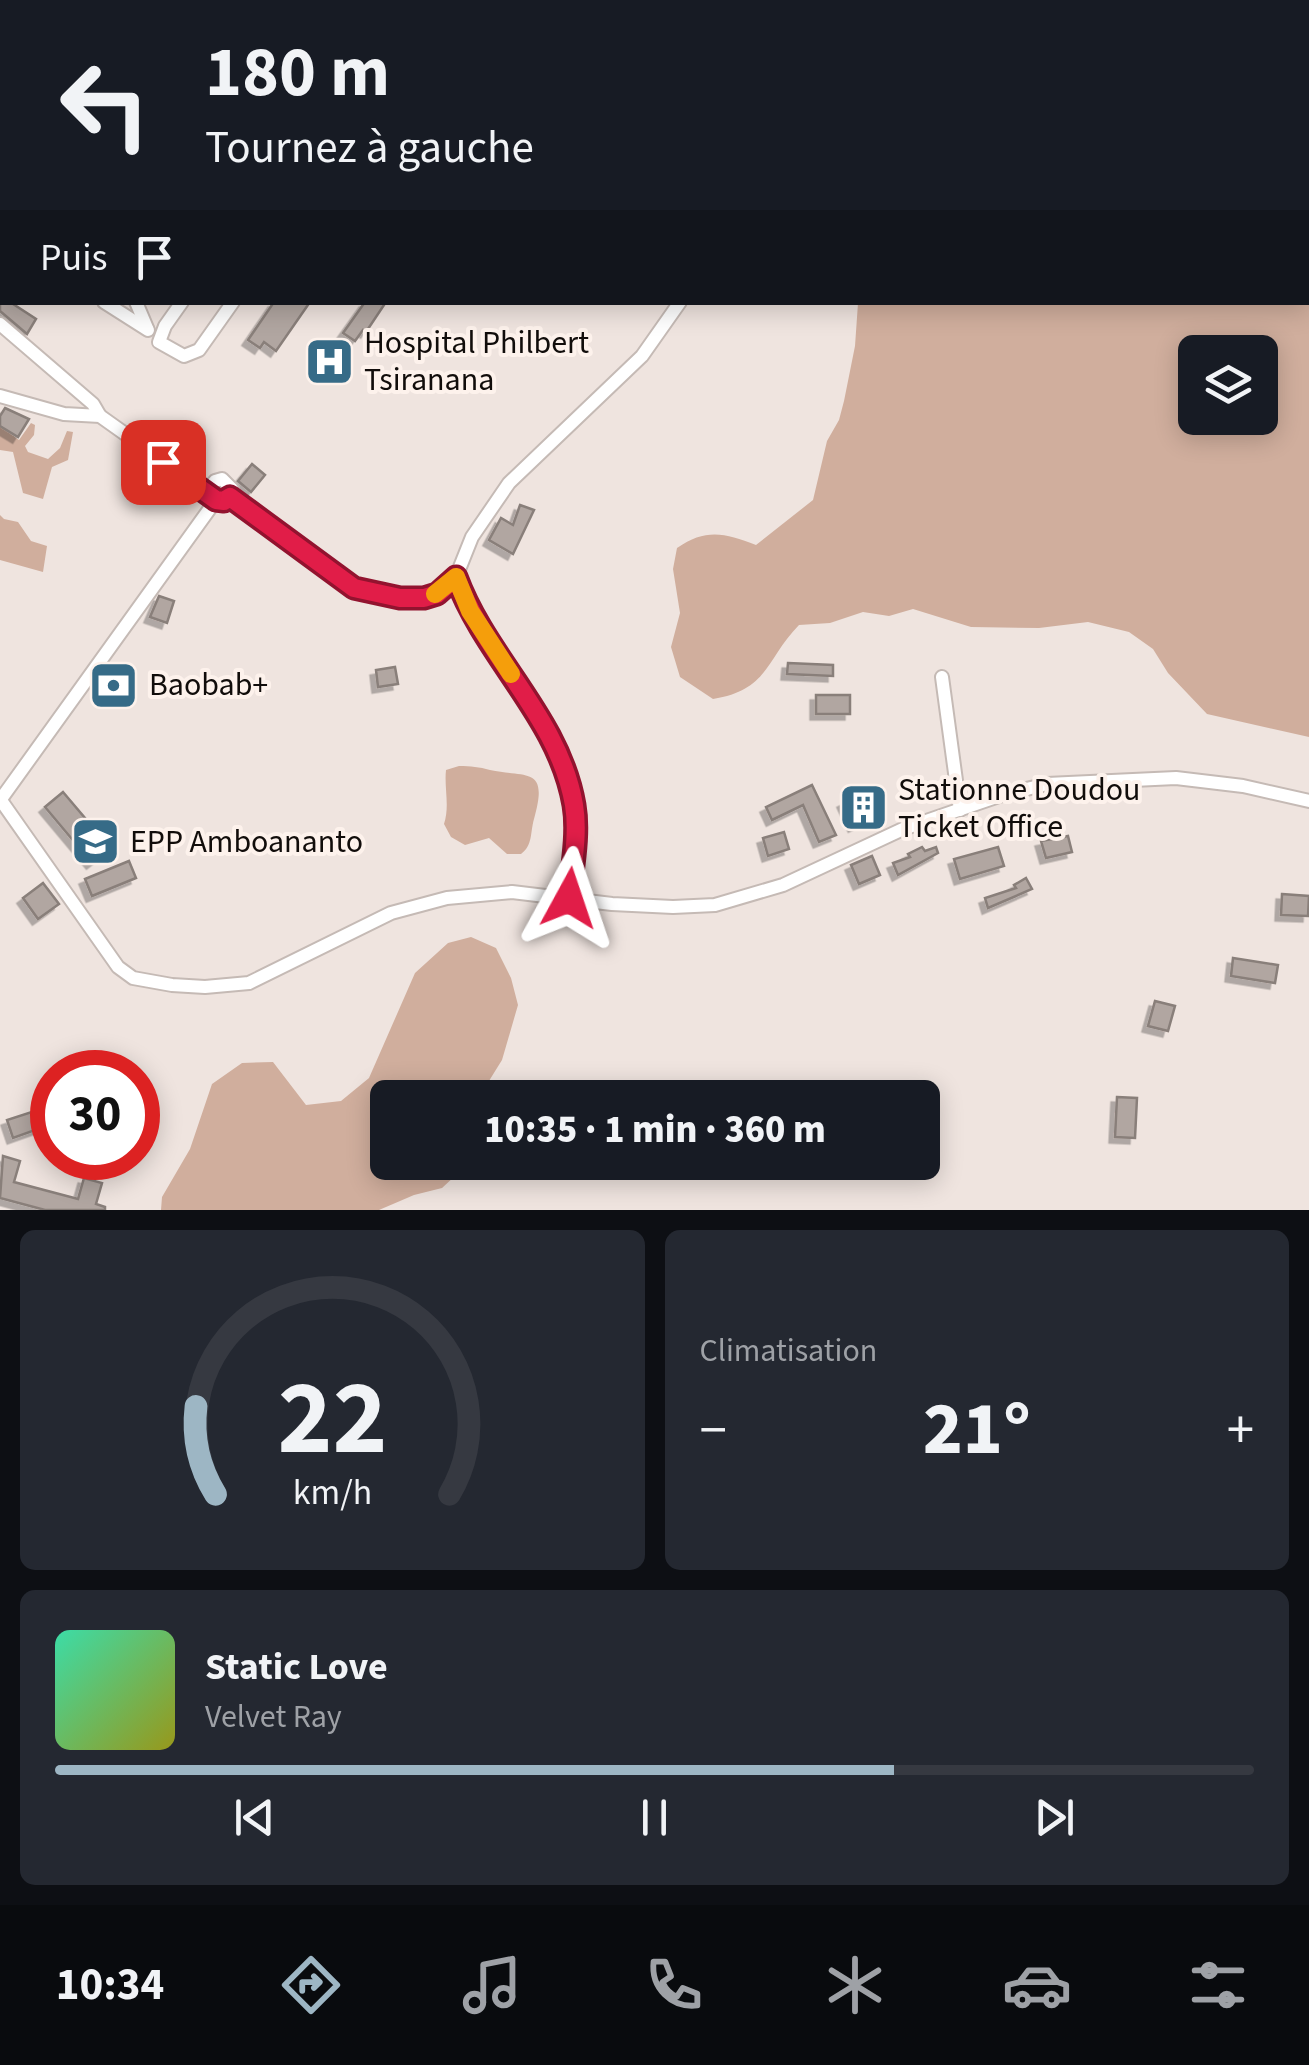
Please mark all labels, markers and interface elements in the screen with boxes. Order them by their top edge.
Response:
text: 180 m [205,23,390,123]
icon: left [40,40,170,170]
text: Tournez à gauche [205,116,534,180]
icon: arrive [127,230,182,285]
text: Puis [40,231,107,285]
place label: Hospital Philbert Tsiranana [364,320,589,403]
hospital icon: Hospital Philbert Tsiranana [303,335,355,387]
map controls [1178,335,1278,435]
button: layers [1178,335,1278,435]
pin [121,420,206,505]
icon: arrive [136,435,191,490]
bank icon: Baobab+ [88,659,140,711]
place label: Baobab+ [149,662,268,708]
place label: Stationne Doudou Ticket Office [898,767,1140,850]
building icon: Stationne Doudou Ticket Office [837,782,889,834]
school or university icon: EPP Amboananto [69,816,121,868]
place label: EPP Amboananto [130,819,363,865]
position arrow [517,846,621,950]
speed limit sign: 30 [30,1050,160,1180]
text: 10:35 · 1 min · 360 m [484,1103,826,1157]
text: Climatisation [700,1328,877,1374]
text: 22 [277,1346,387,1494]
text: 21° [923,1376,1031,1483]
text: − [700,1392,727,1470]
text: + [1227,1392,1254,1470]
text: km/h [293,1467,372,1518]
text: Static Love [205,1640,388,1694]
text: Velvet Ray [205,1694,342,1740]
icon: previous [227,1790,282,1845]
icon: pause [627,1790,682,1845]
icon: next [1027,1790,1082,1845]
icon: directions [276,1950,346,2020]
icon: music [457,1950,527,2020]
icon: phone [639,1950,709,2020]
icon: climate [820,1950,890,2020]
icon: car [1002,1950,1072,2020]
icon: filters [1183,1950,1253,2020]
text: 10:34 [56,1953,164,2017]

